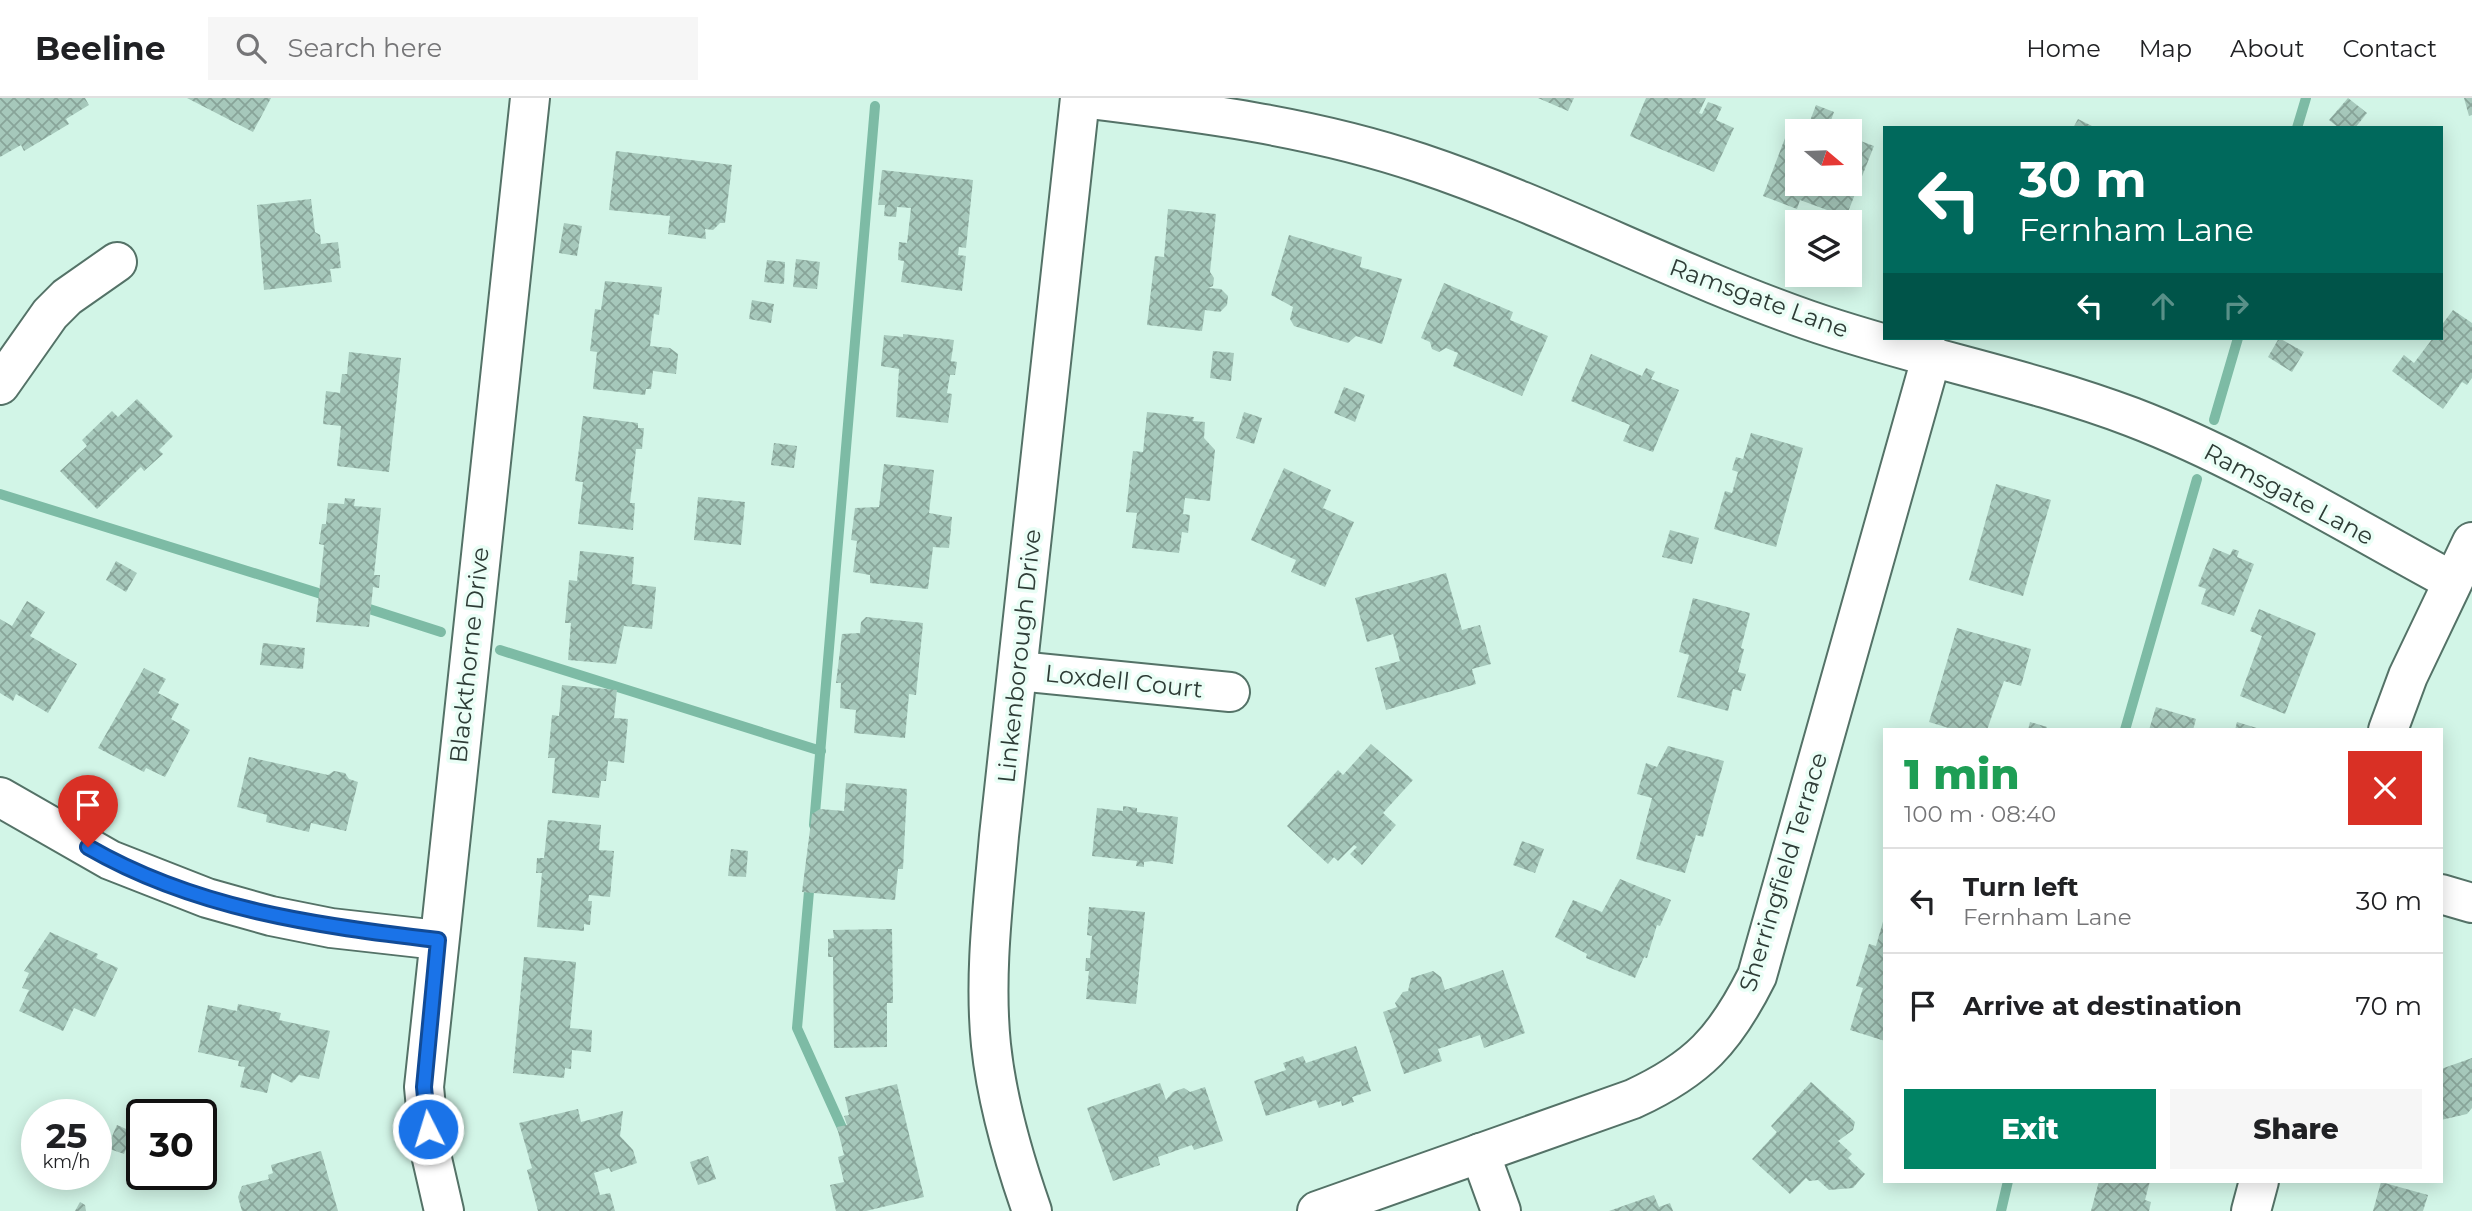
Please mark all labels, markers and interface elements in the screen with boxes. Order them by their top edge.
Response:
search box [208,17,698,80]
text: Beeline [35,28,166,68]
icon: search [232,29,270,67]
text: Search here [288,32,442,64]
text: Home [2026,34,2101,63]
text: Map [2139,34,2192,63]
text: About [2230,34,2304,63]
text: Contact [2342,34,2437,63]
north arrow [1785,119,1862,196]
map controls [1785,119,1862,287]
text: 30 m [2019,150,2147,209]
icon: left [1904,154,1995,245]
button: layers [1785,210,1862,287]
text: Fernham Lane [2019,210,2254,249]
street label: Ramsgate Lane [1666,252,1852,344]
icon: left [2071,287,2109,325]
icon: ahead [2144,287,2182,325]
icon: right [2217,287,2255,325]
street label: Ramsgate Lane [2199,437,2379,551]
street label: Linkenborough Drive [991,528,1047,784]
street label: Blackthorne Drive [443,546,495,764]
street label: Loxdell Court [1044,658,1204,704]
text: 1 min [1904,748,2020,800]
street label: Sherringfield Terrace [1733,749,1833,995]
button: close [2348,751,2422,825]
pin [58,775,118,847]
icon: arrive [69,786,107,824]
text: 100 m · 08:40 [1904,800,2056,828]
text: Turn left [1963,871,2079,903]
icon: left [1904,882,1942,920]
text: 30 m [2356,885,2422,917]
text: Fernham Lane [1963,903,2132,931]
icon: arrive [1904,987,1942,1025]
text: Arrive at destination [1963,990,2242,1022]
text: 70 m [2356,990,2422,1022]
button: Exit [1904,1089,2156,1169]
button: Share [2170,1089,2422,1169]
position arrow [391,1092,465,1166]
speed limit sign: 30 [126,1099,217,1190]
text: 25 [46,1114,87,1157]
text: km/h [42,1151,91,1173]

